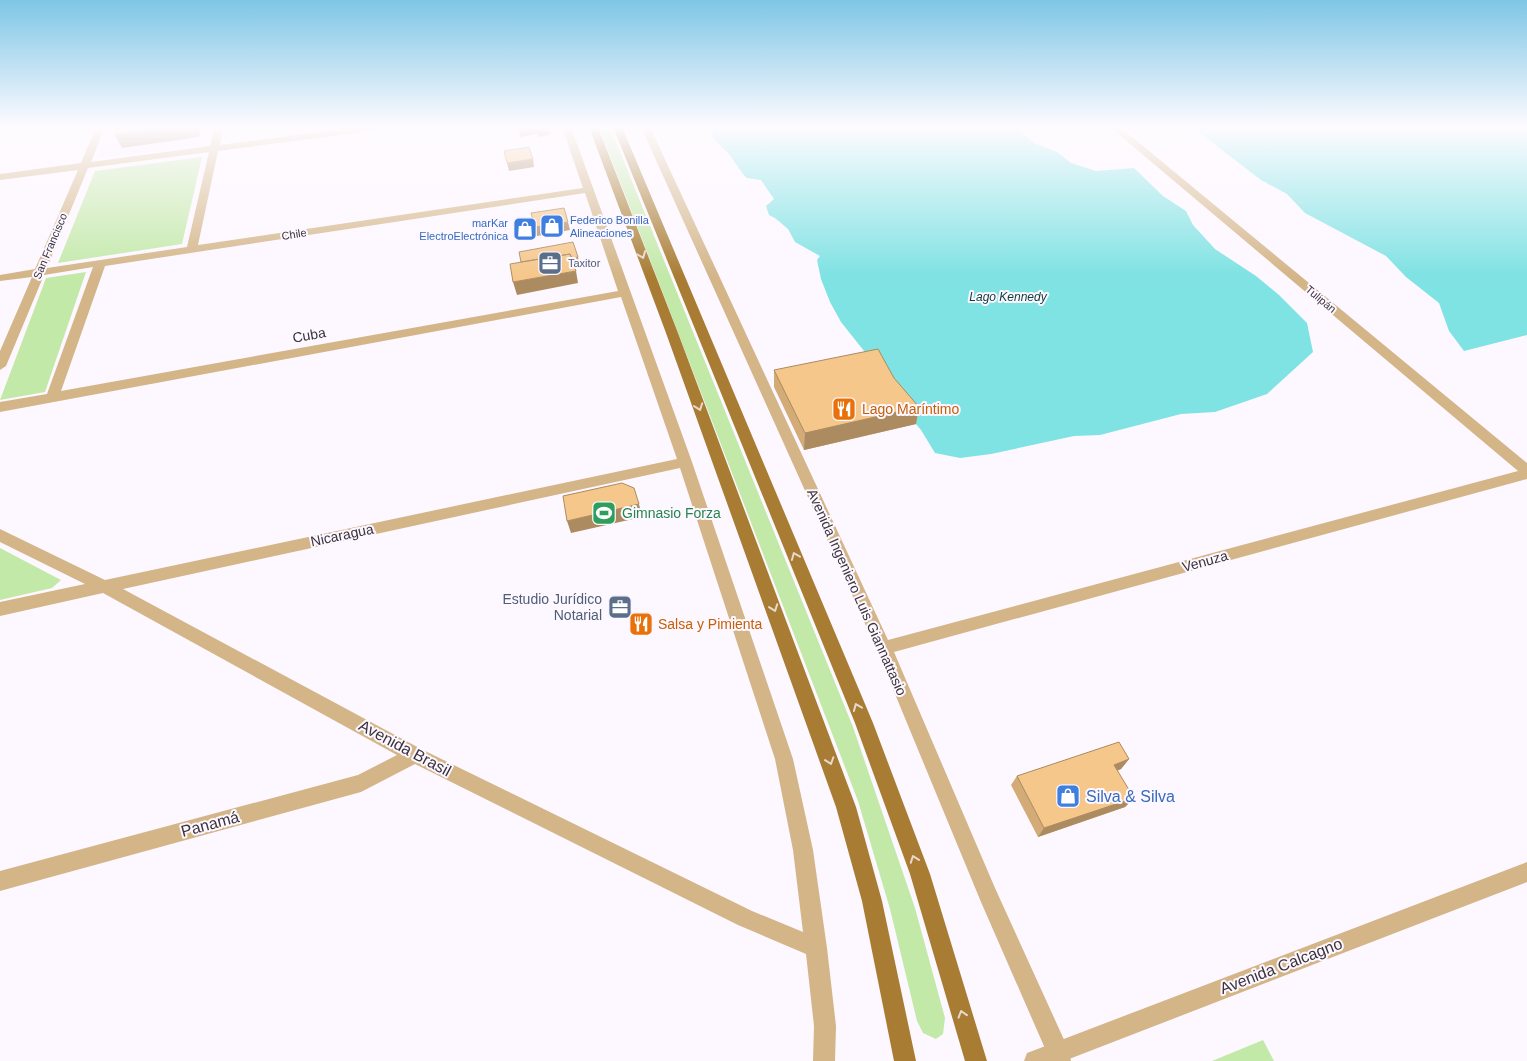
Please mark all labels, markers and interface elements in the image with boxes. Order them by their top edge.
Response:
street label: San Francisco [31,211,69,281]
shop icon: Federico Bonilla Alineaciones [539,213,565,239]
place label: Federico Bonilla Alineaciones [570,214,650,239]
shop icon: marKar ElectroElectrónica [512,216,538,242]
place label: marKar ElectroElectrónica [419,217,509,242]
street label: Chile [281,226,307,242]
office icon: Taxitor [537,250,563,276]
one-way arrow [636,250,646,258]
place label: Taxitor [568,257,601,269]
street label: Tulipán [1303,283,1339,315]
water label: Lago Kennedy [969,290,1048,304]
street label: Cuba [291,324,327,346]
restaurant icon: Lago Maríntimo [831,396,857,422]
place label: Lago Maríntimo [862,401,959,417]
one-way arrow [693,402,703,410]
street label: Avenida Ingeniero Luis Giannattasio [804,486,910,698]
sports icon: Gimnasio Forza [591,500,617,526]
place label: Gimnasio Forza [622,505,721,521]
street label: Nicaragua [309,520,375,549]
street label: Venuza [1180,547,1230,575]
one-way arrow [791,553,801,561]
place label: Estudio Jurídico Notarial [502,591,602,623]
office icon: Estudio Jurídico Notarial [607,594,633,620]
one-way arrow [768,603,778,612]
restaurant icon: Salsa y Pimienta [628,611,654,637]
place label: Salsa y Pimienta [658,616,762,632]
one-way arrow [853,703,864,712]
street label: Avenida Brasil [356,717,454,779]
one-way arrow [824,756,834,764]
shop icon: Silva & Silva [1055,783,1081,809]
place label: Silva & Silva [1086,788,1175,805]
street label: Panamá [179,808,241,840]
one-way arrow [910,855,920,864]
street label: Avenida Calcagno [1217,935,1345,997]
one-way arrow [957,1011,967,1019]

